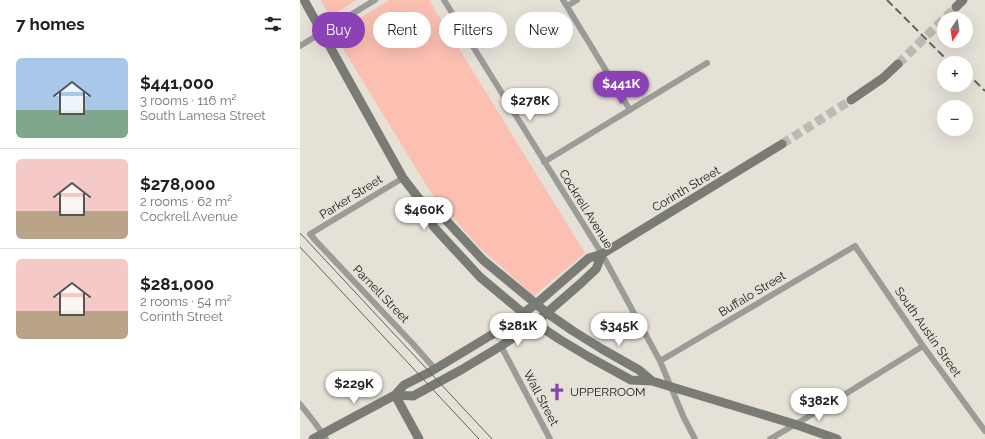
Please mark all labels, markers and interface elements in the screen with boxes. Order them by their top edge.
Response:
chip: Buy [312,12,365,48]
chip: Rent [373,12,431,48]
chip: Filters [439,12,507,48]
chip: New [515,12,573,48]
north arrow [937,12,973,48]
map controls [937,12,973,136]
icon: filters [262,13,284,35]
text: 7 homes [16,14,85,34]
button: + [937,56,973,92]
pin: $441K [593,71,649,105]
text: $441,000 [140,73,214,93]
icon: home [48,74,96,122]
text: $441K [602,76,640,91]
pin: $278K [502,88,558,122]
text: 3 rooms · 116 m² [140,93,237,108]
text: $278K [510,93,550,108]
button: − [937,100,973,136]
text: South Lamesa Street [140,108,266,123]
street label: Corinth Street [650,163,722,215]
street label: Cockrell Avenue [556,167,616,251]
street label: Parker Street [317,172,385,222]
text: $278,000 [140,174,215,194]
icon: home [48,175,96,223]
text: 2 rooms · 62 m² [140,194,232,209]
pin: $460K [396,197,452,231]
text: $460K [404,202,444,217]
text: Cockrell Avenue [140,209,238,224]
street label: Parnell Street [350,262,412,326]
street label: Buffalo Street [716,269,788,319]
text: $281,000 [140,274,214,294]
icon: home [48,275,96,323]
street label: South Austin Street [892,285,964,379]
text: 2 rooms · 54 m² [140,294,232,309]
text: Corinth Street [140,309,223,324]
pin: $281K [490,313,546,347]
pin: $345K [591,313,647,347]
text: $281K [499,318,537,333]
text: $345K [600,318,638,333]
street label: Wall Street [521,368,561,428]
pin: $229K [326,371,382,405]
text: $229K [334,376,374,391]
church icon: UPPERROOM [547,382,567,402]
place label: UPPERROOM [570,385,646,399]
pin: $382K [791,388,847,422]
text: $382K [799,393,839,408]

